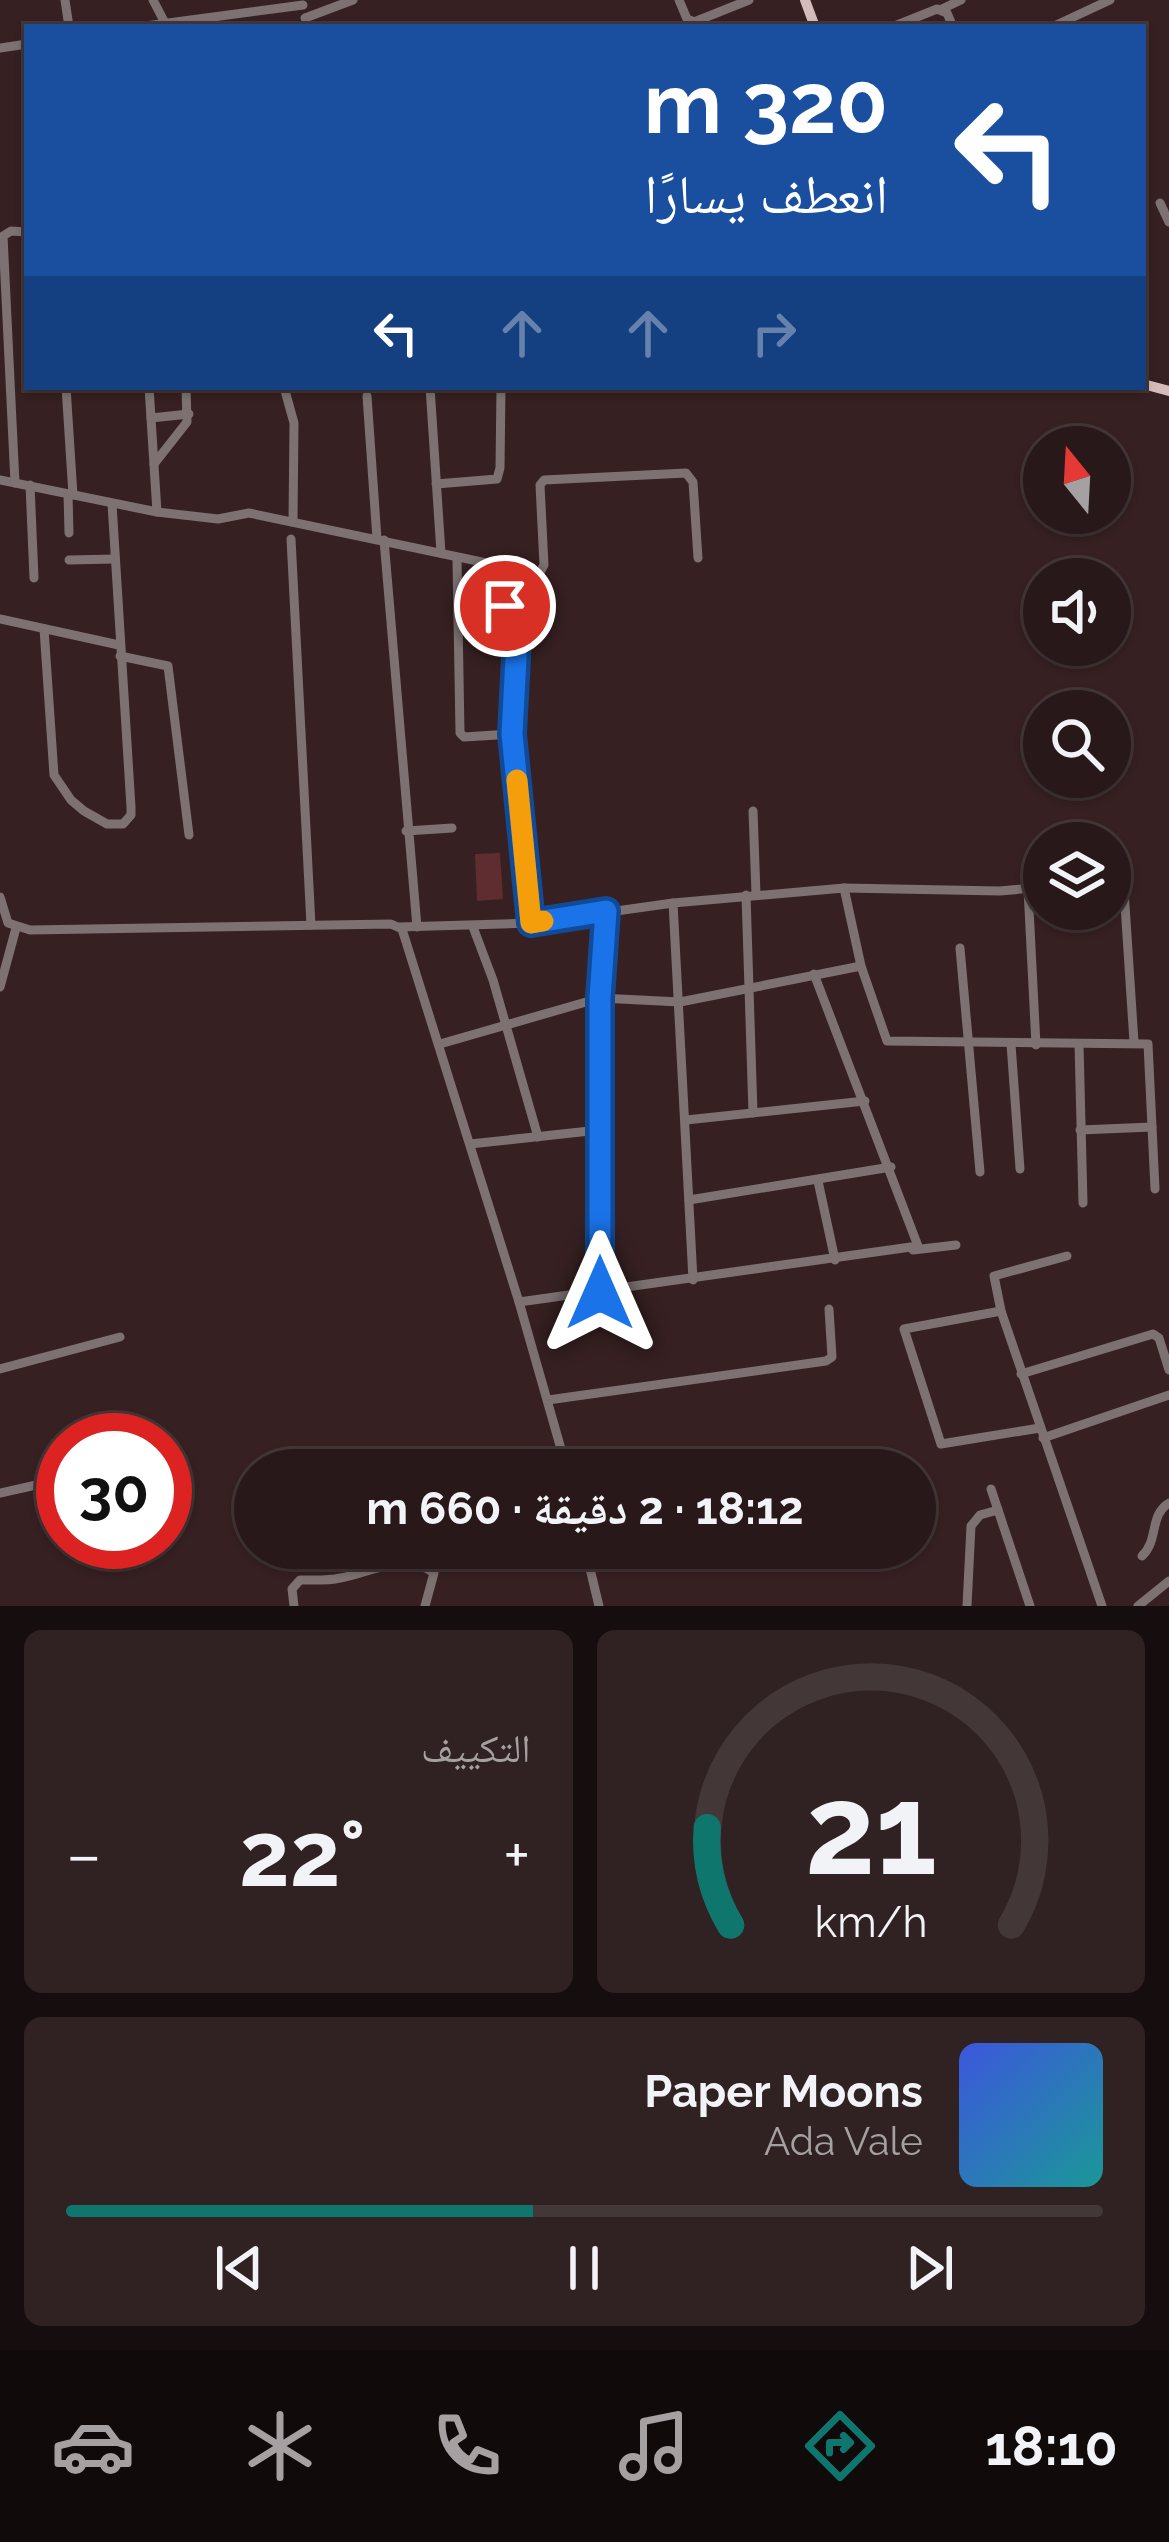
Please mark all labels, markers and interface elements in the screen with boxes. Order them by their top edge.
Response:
text: 320 m [644,54,888,153]
icon: left [930,72,1086,228]
text: انعطف يسارًا [644,162,888,226]
icon: left [363,300,429,366]
icon: ahead [489,300,555,366]
icon: ahead [615,300,681,366]
icon: right [741,300,807,366]
north arrow [1023,426,1131,534]
map controls [1023,426,1131,930]
pin [454,555,556,657]
button: sound [1023,558,1131,666]
icon: arrive [472,573,538,639]
button: search [1023,690,1131,798]
button: layers [1023,822,1131,930]
position arrow [537,1230,663,1356]
speed limit sign: 30 [36,1413,192,1569]
text: 18:12 · 2 دقيقة · 660 m [366,1482,804,1535]
text: التكييف [421,1725,531,1771]
text: 21 [805,1757,937,1903]
text: 22° [239,1801,366,1907]
text: − [66,1816,102,1893]
text: + [503,1816,530,1893]
text: km/h [814,1896,927,1946]
text: Paper Moons [644,2065,923,2118]
text: Ada Vale [764,2118,923,2164]
icon: previous [206,2235,272,2301]
icon: pause [551,2235,617,2301]
icon: next [897,2235,963,2301]
icon: car [51,2404,135,2488]
icon: climate [238,2404,322,2488]
icon: phone [425,2404,509,2488]
icon: music [612,2404,696,2488]
icon: directions [798,2404,882,2488]
text: 18:10 [985,2414,1118,2478]

